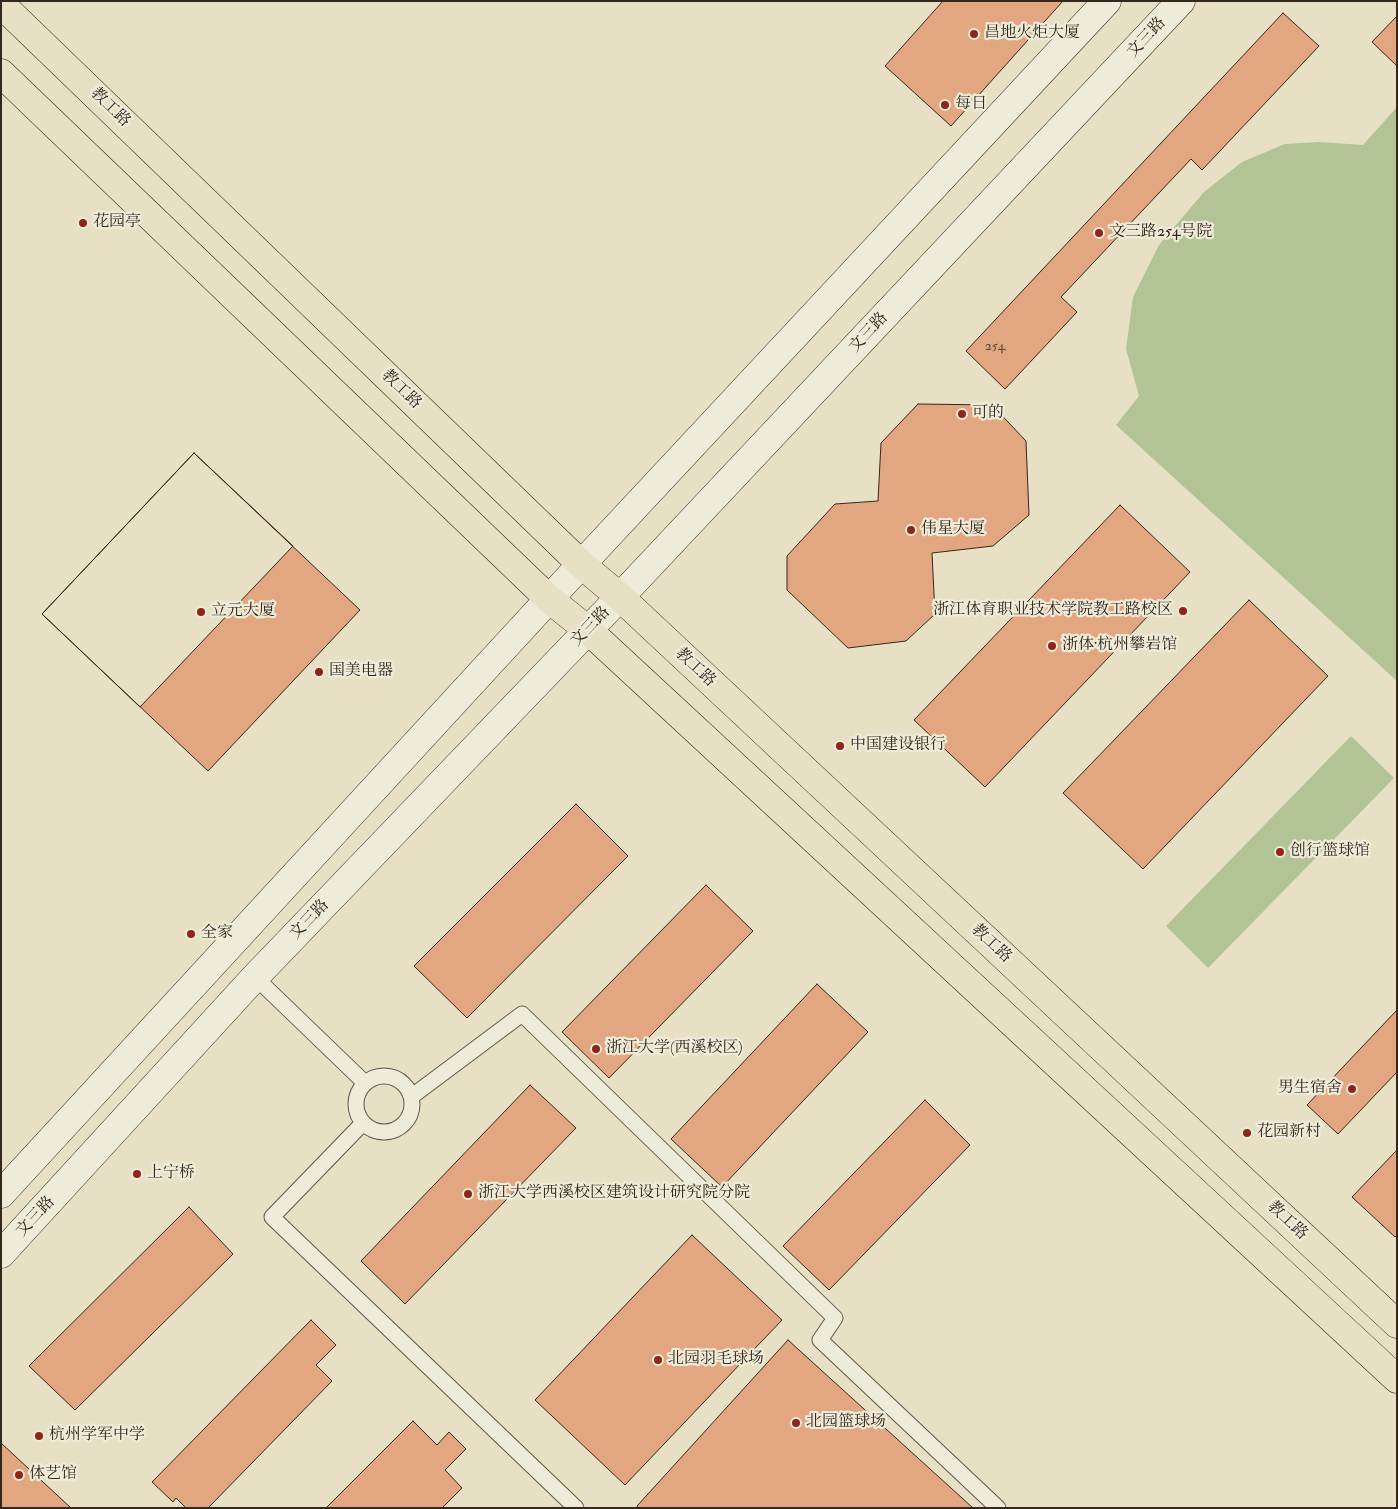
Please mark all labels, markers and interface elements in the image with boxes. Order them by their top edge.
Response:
street label: 文三路 [1124,14,1170,62]
place label: 昌地火炬大厦 [984,24,1080,44]
marker: 昌地火炬大厦 [968,28,980,40]
street label: 教工路 [86,84,134,132]
place label: 每日 [955,95,987,115]
marker: 每日 [939,99,951,111]
place label: 花园亭 [93,213,141,233]
marker: 花园亭 [77,217,89,229]
place label: 文三路254号院 [1109,223,1212,243]
marker: 文三路254号院 [1093,227,1105,239]
street label: 文三路 [846,309,892,357]
house number: 254 [985,339,1005,355]
street label: 教工路 [377,366,425,414]
place label: 可的 [972,404,1004,424]
marker: 可的 [956,408,968,420]
place label: 伟星大厦 [921,520,985,540]
marker: 伟星大厦 [905,524,917,536]
place label: 浙江体育职业技术学院教工路校区 [933,601,1173,621]
place label: 立元大厦 [211,602,275,622]
street label: 文三路 [567,603,615,651]
marker: 浙江体育职业技术学院教工路校区 [1177,605,1189,617]
marker: 立元大厦 [195,606,207,618]
place label: 浙体·杭州攀岩馆 [1062,636,1177,656]
marker: 浙体·杭州攀岩馆 [1046,640,1058,652]
street label: 教工路 [671,645,719,691]
place label: 国美电器 [329,662,393,682]
marker: 国美电器 [313,666,325,678]
place label: 中国建设银行 [850,736,946,756]
marker: 中国建设银行 [834,740,846,752]
place label: 创行篮球馆 [1290,842,1370,862]
marker: 创行篮球馆 [1274,846,1286,858]
street label: 文三路 [286,896,334,944]
street label: 教工路 [967,921,1015,967]
place label: 全家 [201,924,233,944]
marker: 全家 [185,928,197,940]
place label: 浙江大学(西溪校区) [606,1039,743,1059]
marker: 浙江大学(西溪校区) [590,1043,602,1055]
place label: 男生宿舍 [1278,1079,1342,1099]
marker: 男生宿舍 [1346,1083,1358,1095]
place label: 花园新村 [1257,1123,1321,1143]
marker: 花园新村 [1241,1127,1253,1139]
place label: 上宁桥 [147,1164,195,1184]
marker: 上宁桥 [131,1168,143,1180]
place label: 浙江大学西溪校区建筑设计研究院分院 [478,1184,750,1204]
marker: 浙江大学西溪校区建筑设计研究院分院 [462,1188,474,1200]
street label: 文三路 [13,1193,59,1241]
street label: 教工路 [1263,1198,1311,1244]
place label: 北园羽毛球场 [668,1350,764,1370]
marker: 北园羽毛球场 [652,1354,664,1366]
place label: 北园篮球场 [806,1413,886,1433]
marker: 北园篮球场 [790,1417,802,1429]
place label: 杭州学军中学 [49,1426,145,1446]
marker: 杭州学军中学 [33,1430,45,1442]
place label: 体艺馆 [29,1465,77,1485]
marker: 体艺馆 [13,1469,25,1481]

